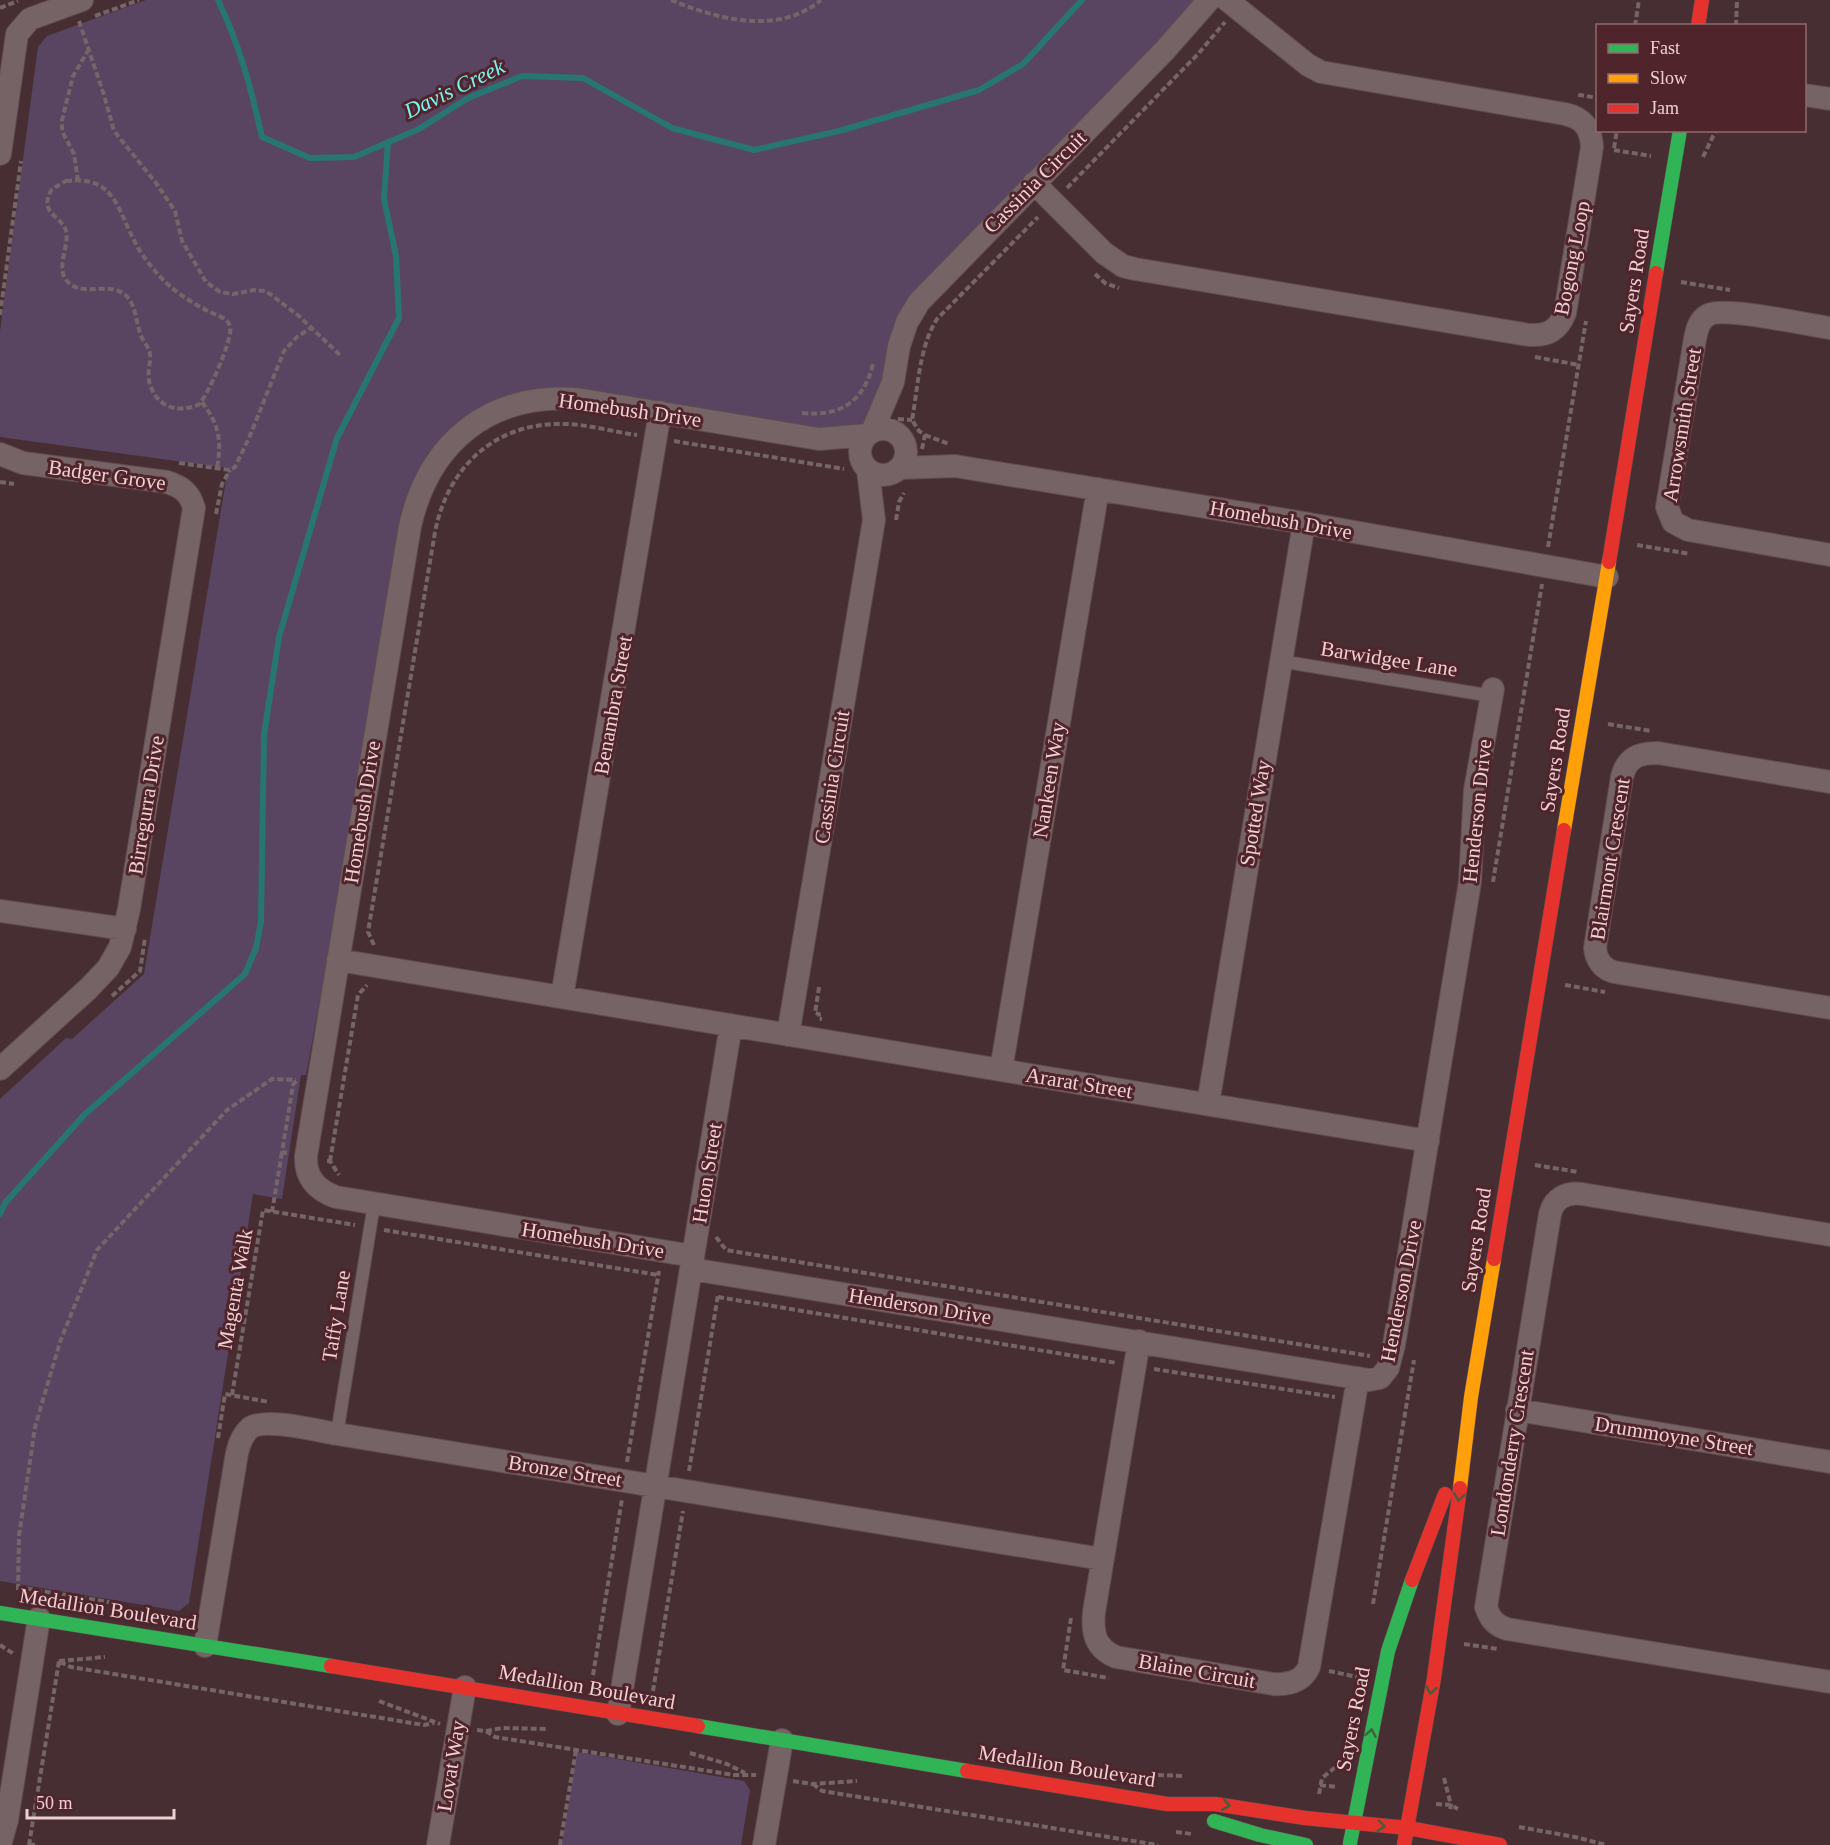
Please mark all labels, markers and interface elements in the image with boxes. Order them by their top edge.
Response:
legend [1596,24,1806,132]
text: Fast [1650,38,1680,58]
water label: Davis Creek [399,53,510,124]
text: Slow [1650,68,1687,88]
text: Jam [1650,98,1679,118]
street label: Cassinia Circuit [979,126,1091,238]
street label: Bogong Loop [1549,199,1595,317]
street label: Sayers Road [1614,227,1654,335]
street label: Arrowsmith Street [1658,346,1706,504]
street label: Homebush Drive [557,388,703,432]
street label: Badger Grove [47,455,167,495]
street label: Homebush Drive [1208,496,1354,544]
street label: Benambra Street [589,634,637,776]
street label: Barwidgee Lane [1319,636,1459,682]
street label: Sayers Road [1535,706,1575,814]
street label: Cassinia Circuit [810,708,854,845]
street label: Nankeen Way [1028,720,1070,840]
street label: Birregurra Drive [123,734,169,876]
street label: Henderson Drive [1458,738,1496,884]
street label: Homebush Drive [339,739,385,885]
street label: Spotted Way [1235,758,1275,868]
street label: Blairmont Crescent [1585,776,1635,942]
street label: Ararat Street [1024,1063,1134,1103]
street label: Huon Street [687,1121,727,1225]
street label: Sayers Road [1456,1186,1496,1294]
street label: Homebush Drive [520,1217,666,1263]
street label: Henderson Drive [1375,1218,1427,1364]
street label: Magenta Walk [213,1226,258,1351]
street label: Taffy Lane [317,1269,355,1363]
street label: Henderson Drive [847,1283,993,1329]
street label: Londonderry Crescent [1485,1348,1539,1538]
street label: Drummoyne Street [1593,1412,1755,1460]
street label: Bronze Street [506,1450,624,1492]
one-way arrow [1453,1492,1466,1501]
street label: Medallion Boulevard [18,1583,199,1635]
street label: Blaine Circuit [1137,1649,1258,1693]
street label: Medallion Boulevard [497,1660,678,1714]
street label: Sayers Road [1331,1664,1375,1773]
one-way arrow [1425,1684,1438,1694]
street label: Lovat Way [432,1718,470,1813]
one-way arrow [1364,1729,1377,1739]
street label: Medallion Boulevard [977,1740,1158,1792]
scale bar [27,1782,174,1820]
text: 50 m [36,1793,73,1813]
one-way arrow [1221,1799,1230,1811]
one-way arrow [1377,1819,1386,1832]

